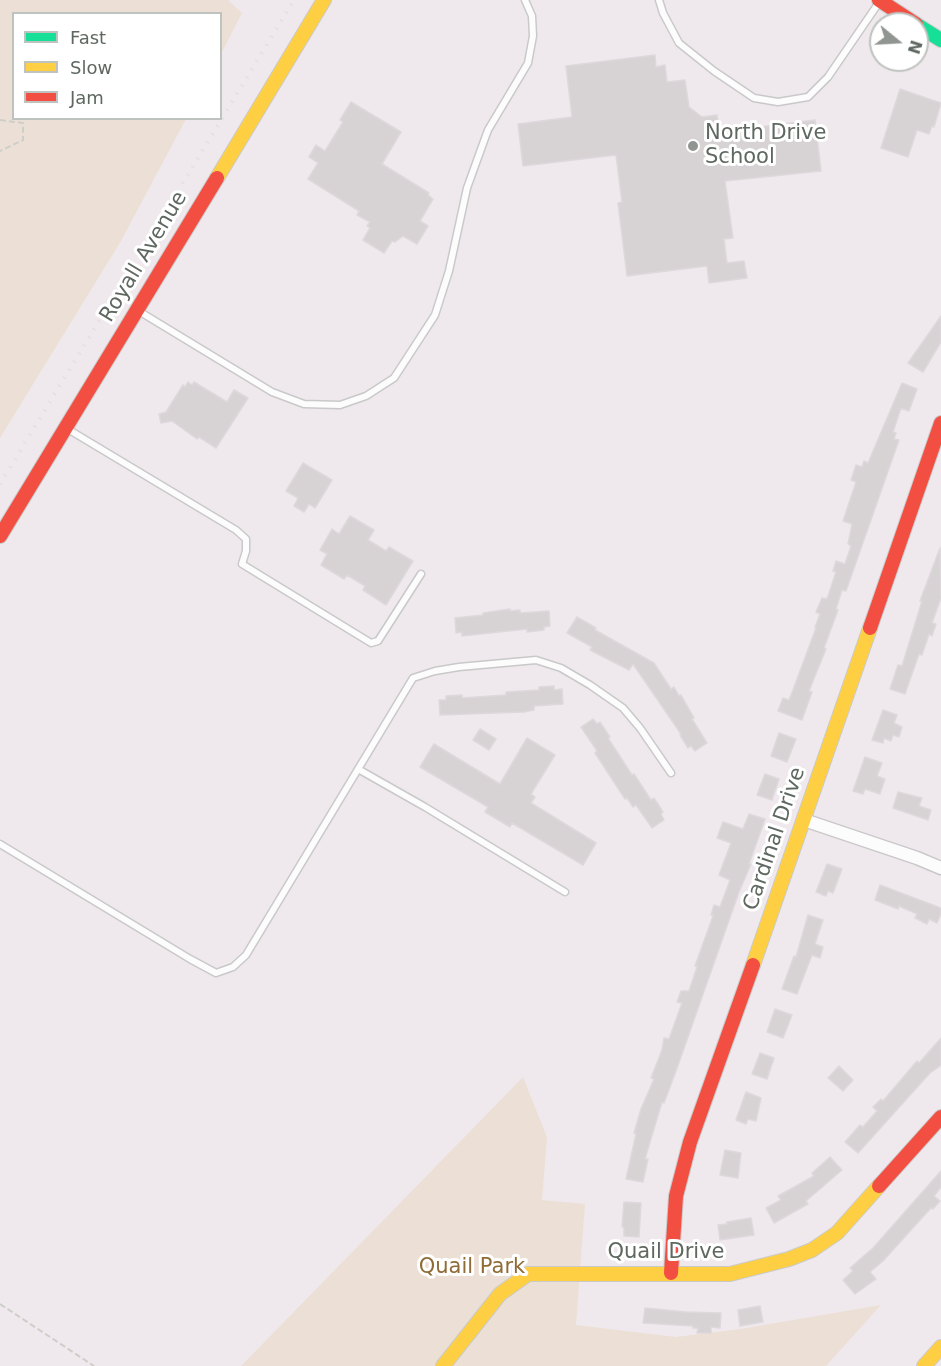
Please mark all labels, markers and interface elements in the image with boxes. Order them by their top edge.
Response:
legend [12,12,222,120]
north arrow [869,12,929,72]
text: Fast [70,27,106,48]
text: N [904,38,926,56]
text: Slow [70,57,112,78]
text: Jam [70,87,104,108]
place label: North Drive School [705,121,826,171]
marker: North Drive School [686,139,700,153]
street label: Royall Avenue [95,187,193,327]
street label: Cardinal Drive [739,764,811,914]
street label: Quail Drive [607,1240,725,1266]
park label: Quail Park [419,1255,525,1281]

